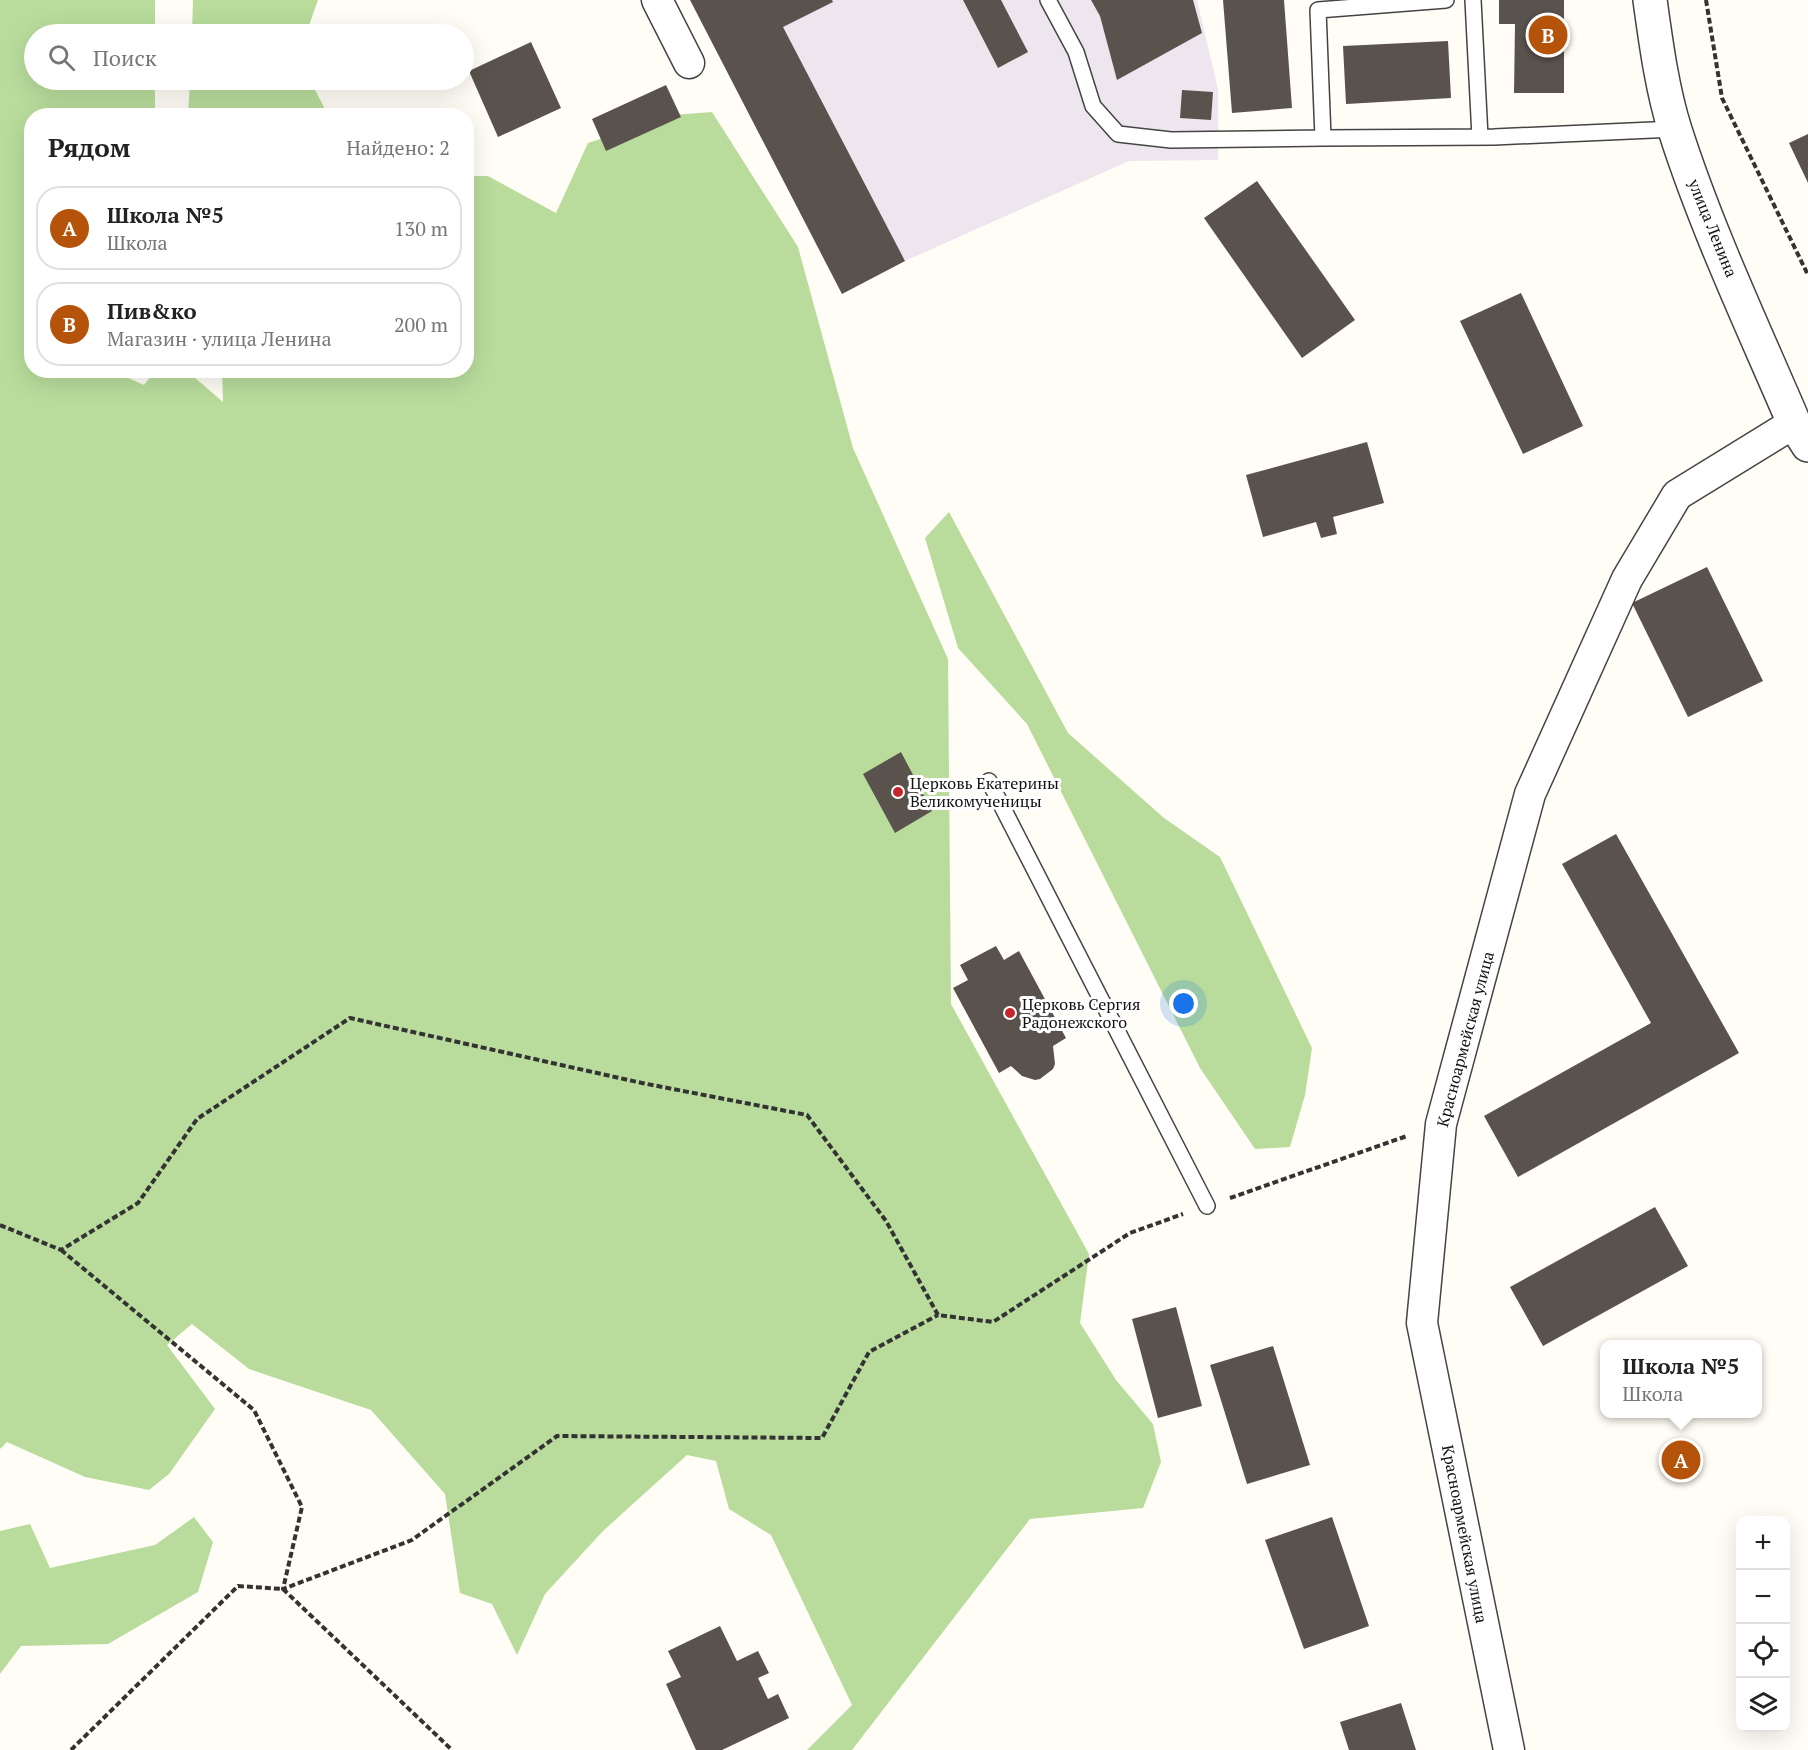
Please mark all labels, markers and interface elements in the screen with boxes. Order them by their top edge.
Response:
pin: B [1528,12,1568,57]
search box [24,24,474,90]
icon: search [45,41,78,74]
text: Поиск [93,43,157,72]
text: Рядом [48,130,131,164]
text: Найдено: 2 [346,134,450,161]
street label: улица Ленина [1683,175,1743,280]
text: Школа №5 [107,200,224,229]
text: A [62,215,77,242]
text: 130 m [394,215,448,242]
text: Школа [107,229,168,256]
text: Пив&ко [107,296,197,325]
text: B [63,311,76,338]
text: 200 m [394,311,448,338]
text: Магазин · улица Ленина [107,325,332,352]
place label: Церковь Екатерины Великомученицы [910,772,1059,812]
marker: Церковь Екатерины Великомученицы [891,785,905,799]
street label: Красноармейская улица [1431,949,1499,1129]
your location [1169,989,1198,1018]
place label: Церковь Сергия Радонежского [1022,993,1141,1033]
marker: Церковь Сергия Радонежского [1003,1006,1017,1020]
popup [1600,1340,1762,1418]
text: Школа №5 [1623,1351,1739,1380]
text: Школа [1623,1380,1683,1407]
pin: A [1662,1438,1700,1482]
street label: Красноармейская улица [1437,1443,1493,1625]
map controls [1736,1516,1790,1732]
button: + [1736,1516,1790,1570]
button: − [1736,1570,1790,1624]
button: locate [1736,1624,1790,1678]
button: layers [1736,1678,1790,1732]

